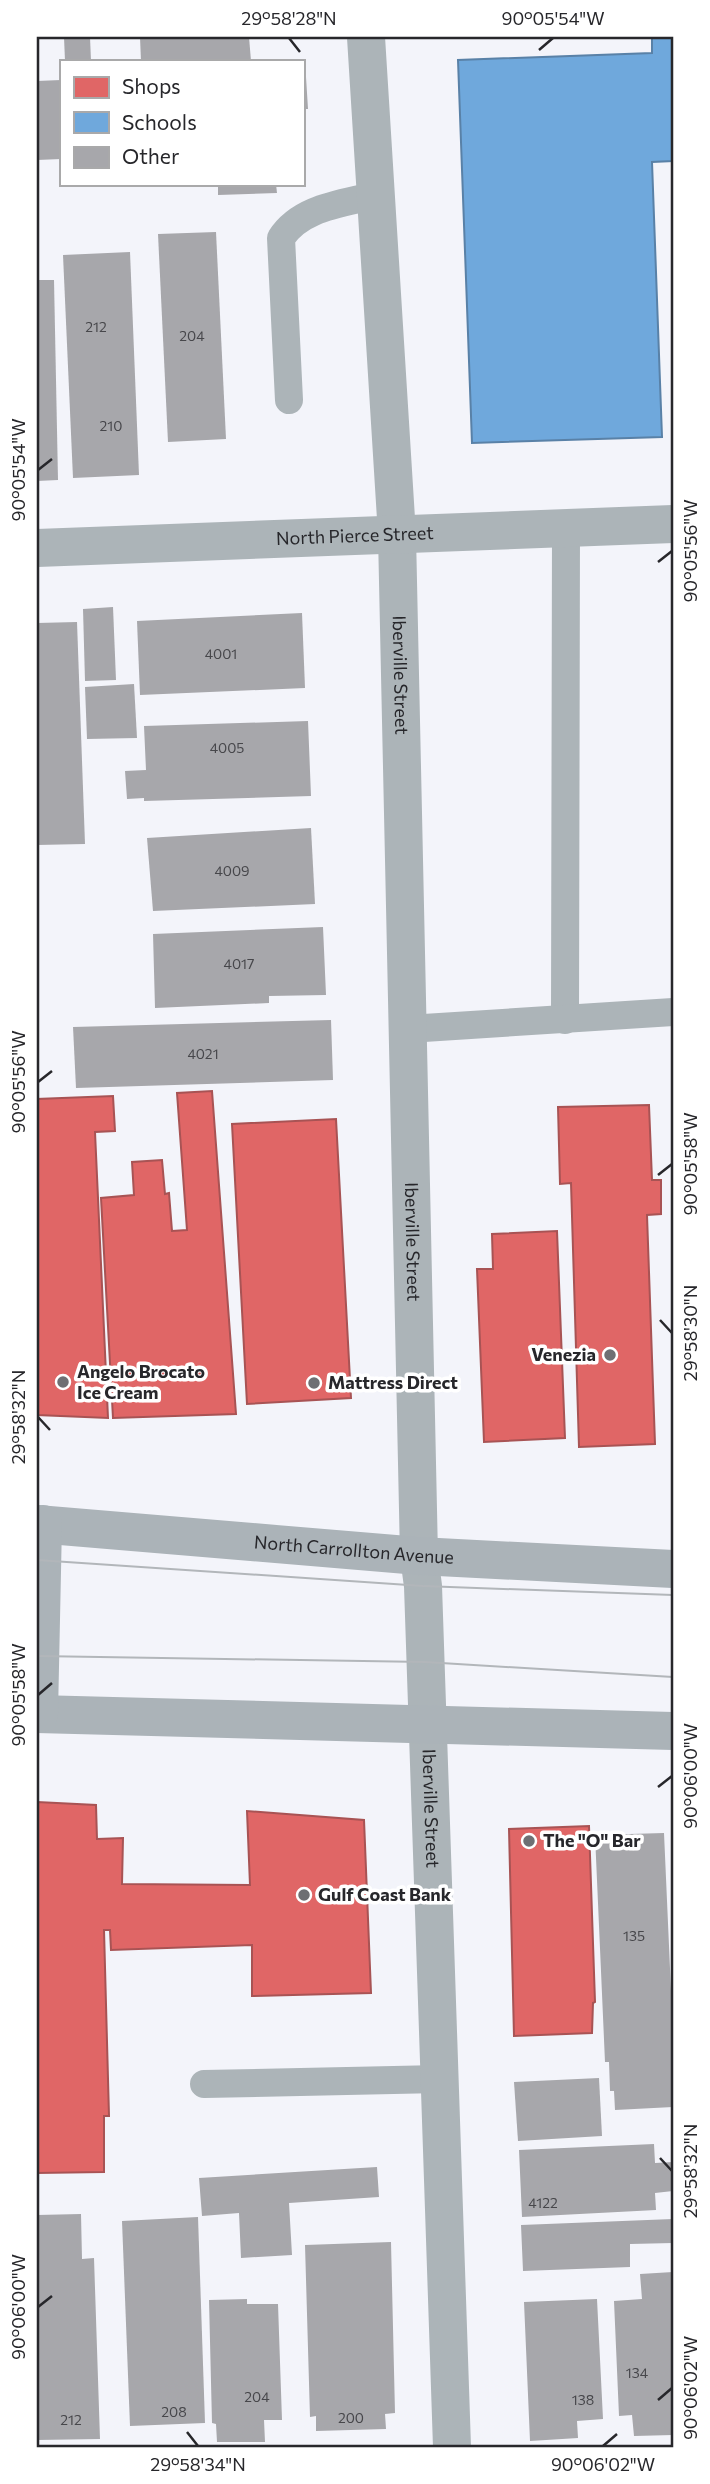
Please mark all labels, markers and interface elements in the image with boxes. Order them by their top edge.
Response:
text: 29°58'28"N [241,7,337,29]
text: 90°05'54"W [501,7,605,29]
legend [60,60,304,186]
text: Shops [122,73,181,98]
text: Schools [122,109,197,134]
text: Other [122,143,179,168]
house number: 212 [85,318,107,335]
house number: 204 [179,327,205,344]
house number: 210 [100,417,122,434]
text: 90°05'54"W [7,418,29,522]
text: 90°05'56"W [679,499,701,603]
street label: North Pierce Street [275,521,434,549]
street label: Iberville Street [389,615,413,735]
house number: 4001 [205,645,237,662]
house number: 4005 [210,739,244,756]
house number: 4009 [214,862,250,879]
house number: 4017 [224,955,254,972]
text: 90°05'56"W [7,1030,29,1134]
house number: 4021 [187,1045,219,1062]
text: 90°05'58"W [679,1112,701,1216]
street label: Iberville Street [401,1182,426,1302]
text: 29°58'30"N [679,1285,701,1381]
place label: Venezia [531,1343,596,1365]
marker: Venezia [602,1347,618,1363]
place label: Angelo Brocato Ice Cream [77,1360,205,1403]
text: 29°58'32"N [7,1370,29,1464]
place label: Mattress Direct [328,1371,458,1393]
marker: Angelo Brocato Ice Cream [55,1374,71,1390]
marker: Mattress Direct [306,1375,322,1391]
street label: North Carrollton Avenue [253,1530,454,1568]
text: 90°05'58"W [7,1643,29,1747]
text: 90°06'00"W [679,1723,701,1829]
street label: Iberville Street [418,1748,444,1868]
place label: The "O" Bar [543,1829,641,1851]
marker: The "O" Bar [521,1833,537,1849]
place label: Gulf Coast Bank [318,1883,452,1905]
marker: Gulf Coast Bank [296,1887,312,1903]
house number: 135 [623,1927,645,1944]
text: 29°58'32"N [679,2124,701,2218]
house number: 4122 [528,2194,558,2211]
text: 90°06'00"W [7,2254,29,2360]
text: 90°06'02"W [679,2336,701,2440]
house number: 134 [626,2364,649,2381]
house number: 204 [244,2388,270,2405]
house number: 138 [572,2391,594,2408]
house number: 208 [161,2403,187,2420]
house number: 200 [338,2409,364,2426]
house number: 212 [60,2411,82,2428]
text: 29°58'34"N [150,2453,246,2475]
text: 90°06'02"W [551,2453,655,2475]

